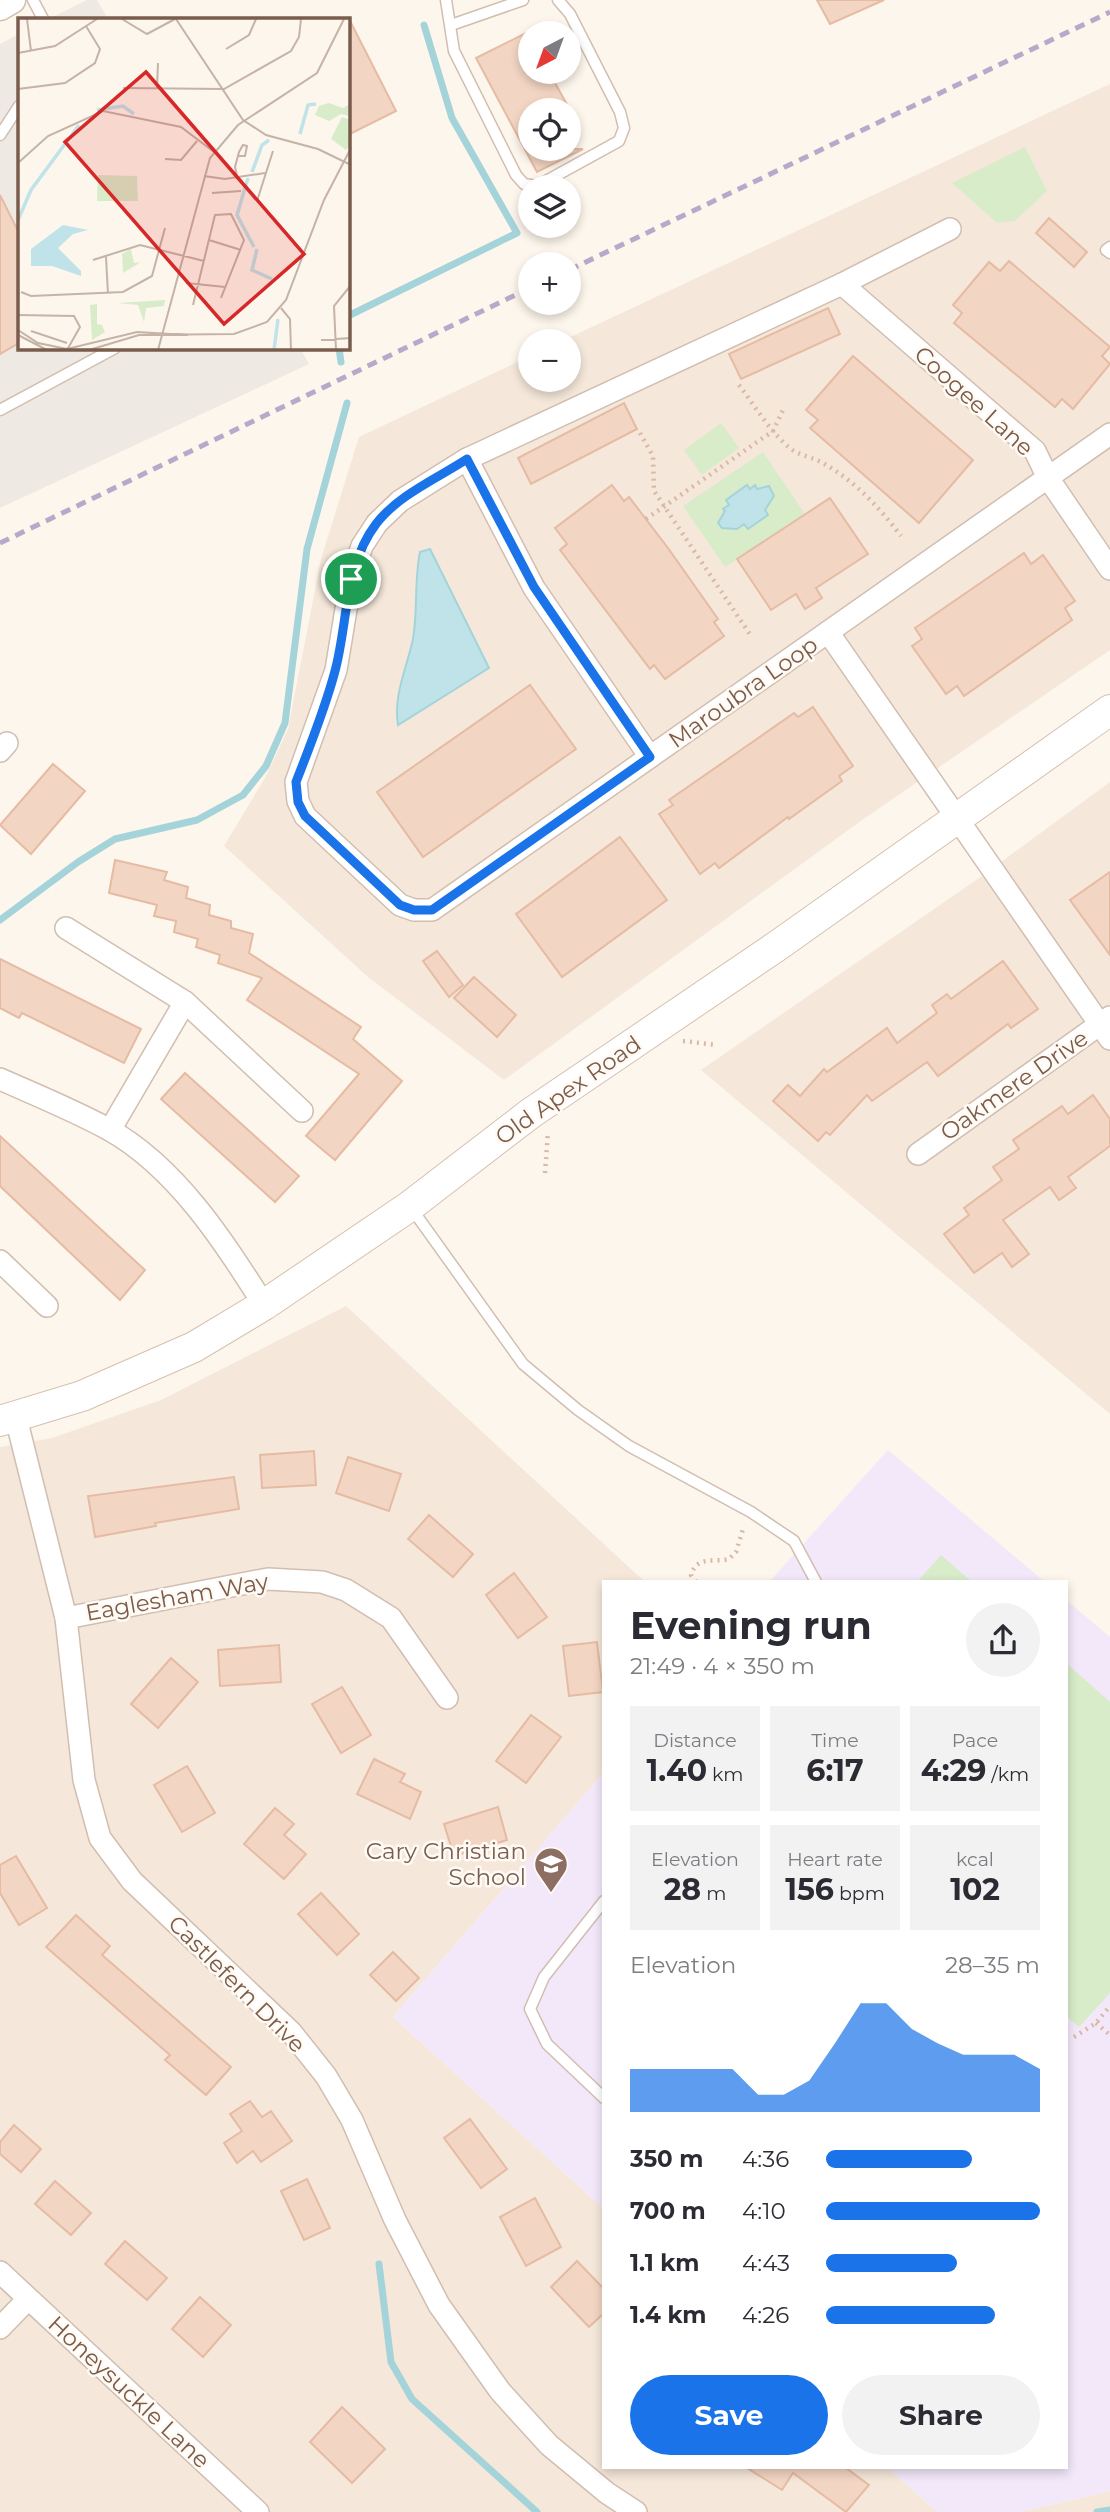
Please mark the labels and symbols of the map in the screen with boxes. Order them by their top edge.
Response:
inset map [18,18,350,350]
north arrow [518,21,581,84]
street label: Coogee Lane [909,340,1039,462]
pin [321,549,381,609]
street label: Maroubra Loop [663,630,823,754]
street label: Oakmere Drive [935,1024,1093,1146]
street label: Old Apex Road [490,1029,646,1151]
street label: Eaglesham Way [83,1567,271,1627]
place label: Cary Christian School [366,1837,526,1891]
school or university icon: Cary Christian School [532,1845,570,1894]
street label: Castlefern Drive [163,1910,311,2058]
street label: Honeysuckle Lane [42,2310,216,2474]

